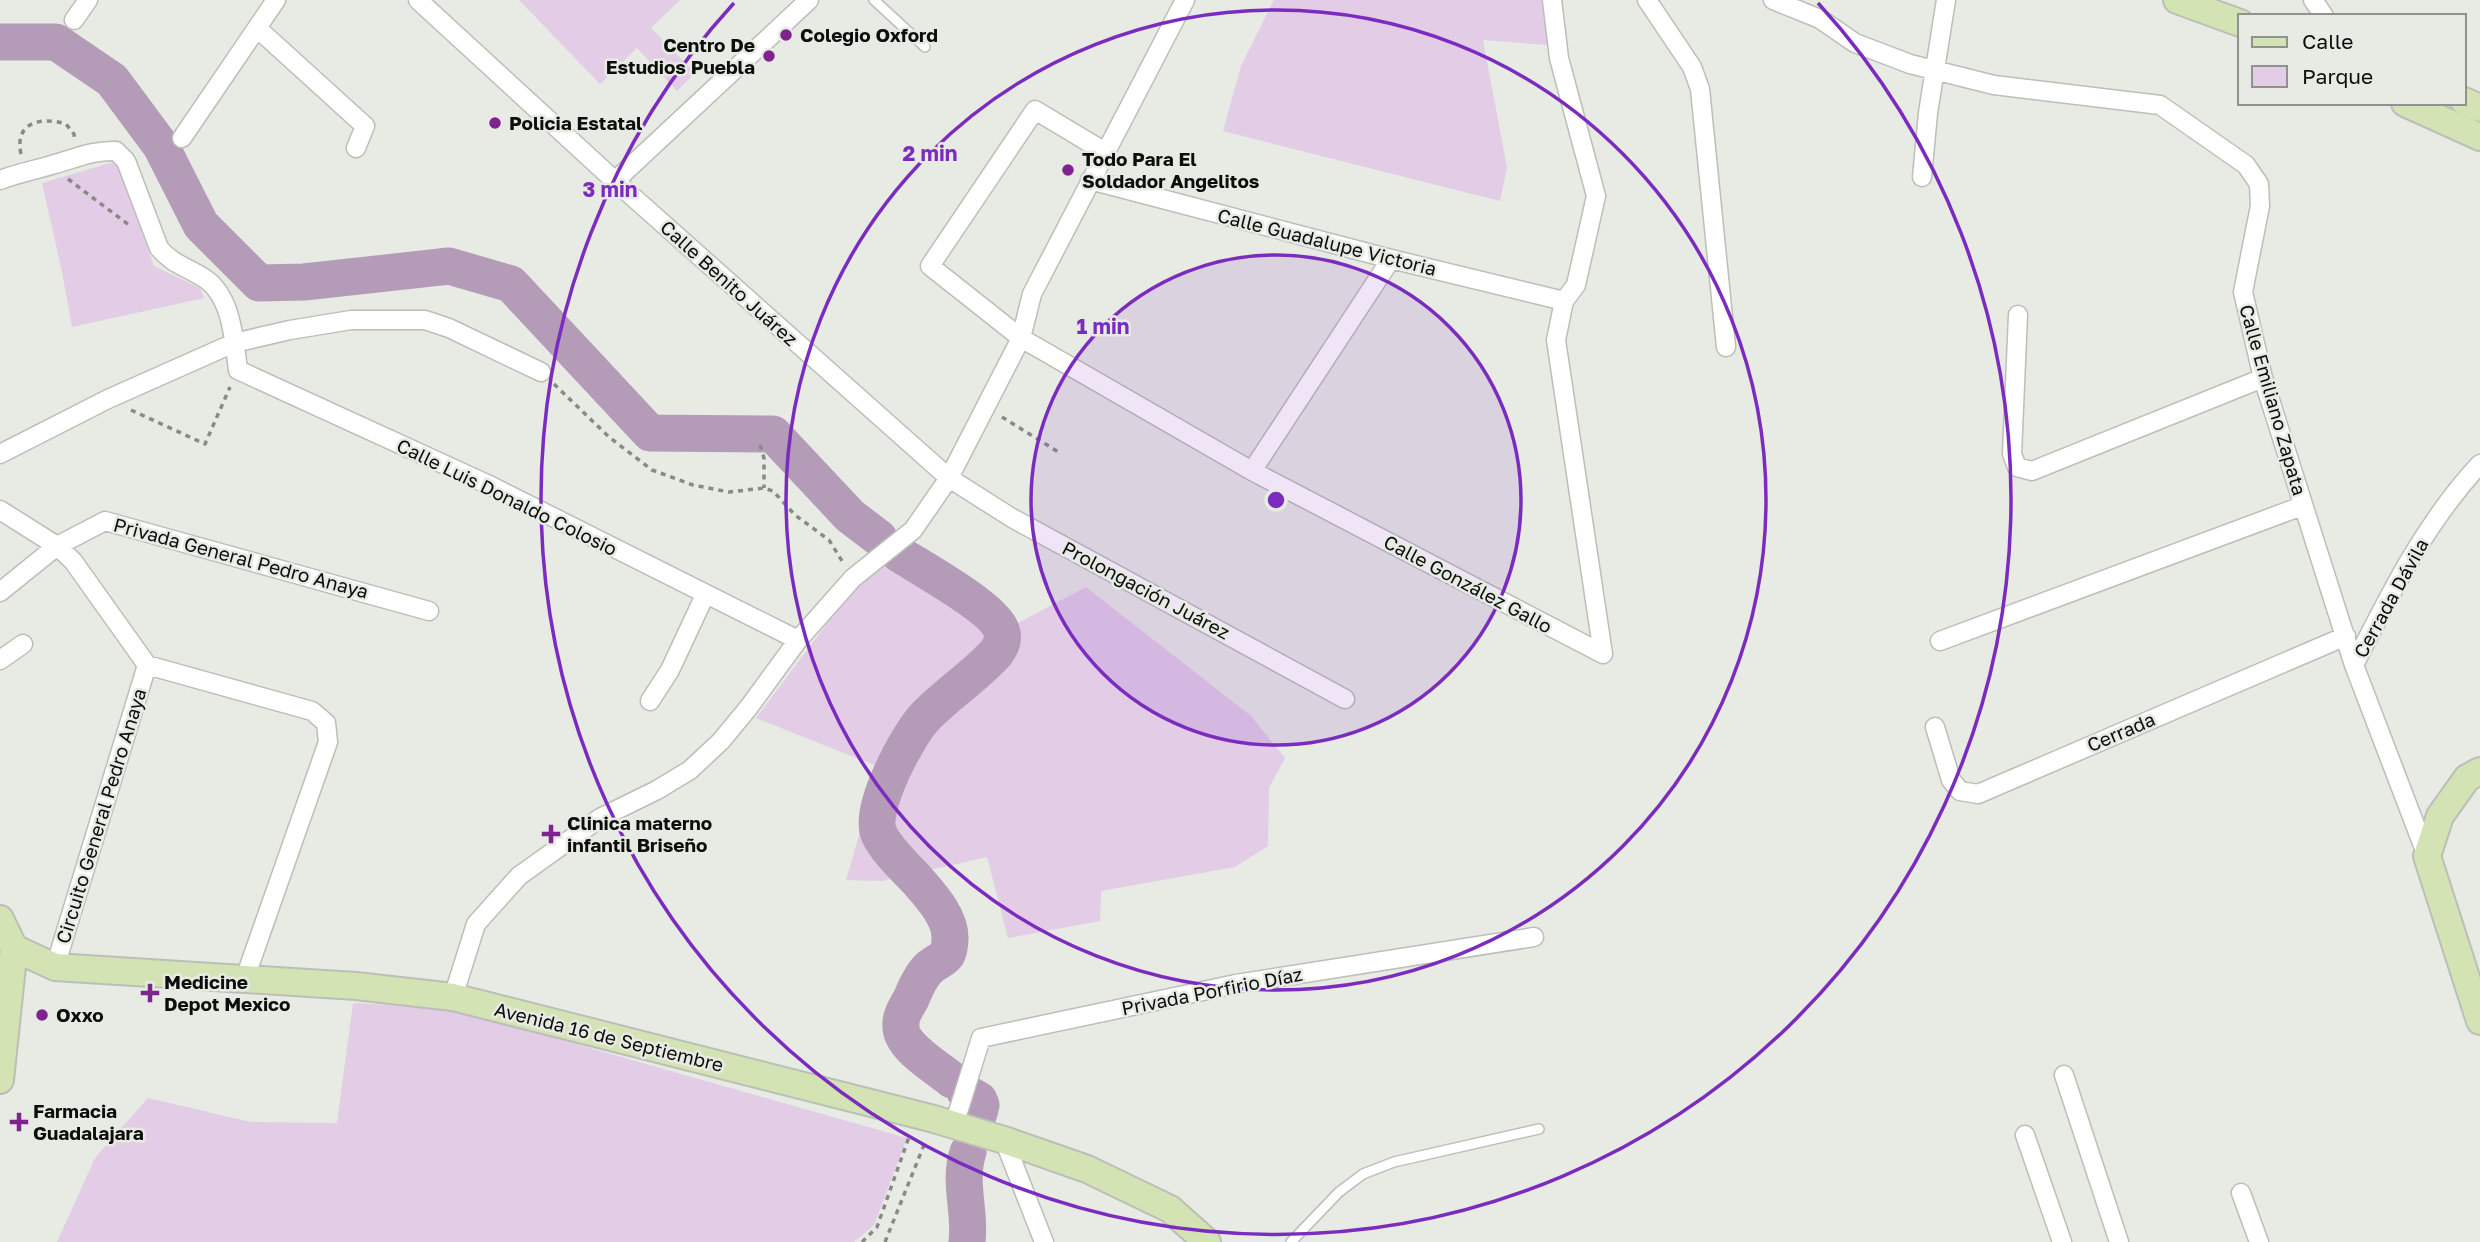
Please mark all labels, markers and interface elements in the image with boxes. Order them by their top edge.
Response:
legend [2238,14,2466,105]
place label: Colegio Oxford [800,23,938,46]
marker: Colegio Oxford [778,27,794,43]
text: Calle [2302,28,2354,54]
place label: Centro De Estudios Puebla [606,33,755,78]
marker: Centro De Estudios Puebla [761,48,777,64]
text: Parque [2302,63,2373,89]
place label: Policia Estatal [509,111,642,134]
marker: Policia Estatal [487,115,503,131]
text: 2 min [903,140,957,166]
place label: Todo Para El Soldador Angelitos [1082,147,1260,192]
marker: Todo Para El Soldador Angelitos [1060,162,1076,178]
text: 3 min [583,176,637,202]
street label: Calle Guadalupe Victoria [1215,203,1439,280]
street label: Calle Benito Juárez [656,215,803,350]
street label: Calle Emiliano Zapata [2235,302,2312,498]
text: 1 min [1077,313,1129,339]
street label: Calle Luis Donaldo Colosio [393,433,621,560]
centre of rings [1264,488,1288,512]
street label: Privada General Pedro Anaya [111,512,371,603]
street label: Calle González Gallo [1380,529,1556,638]
street label: Cerrada Dávila [2348,534,2433,661]
street label: Prolongación Juárez [1059,536,1234,643]
street label: Circuito General Pedro Anaya [51,685,150,946]
street label: Cerrada [2083,707,2158,756]
place label: Clinica materno infantil Briseño [567,811,712,856]
marker: Clinica materno infantil Briseño [541,824,561,844]
street label: Privada Porfirio Díaz [1119,962,1304,1019]
place label: Medicine Depot Mexico [164,970,290,1015]
marker: Medicine Depot Mexico [142,985,158,1001]
street label: Avenida 16 de Septiembre [492,997,726,1076]
place label: Oxxo [56,1003,104,1026]
marker: Oxxo [34,1007,50,1023]
place label: Farmacia Guadalajara [33,1099,144,1144]
marker: Farmacia Guadalajara [11,1114,27,1130]

